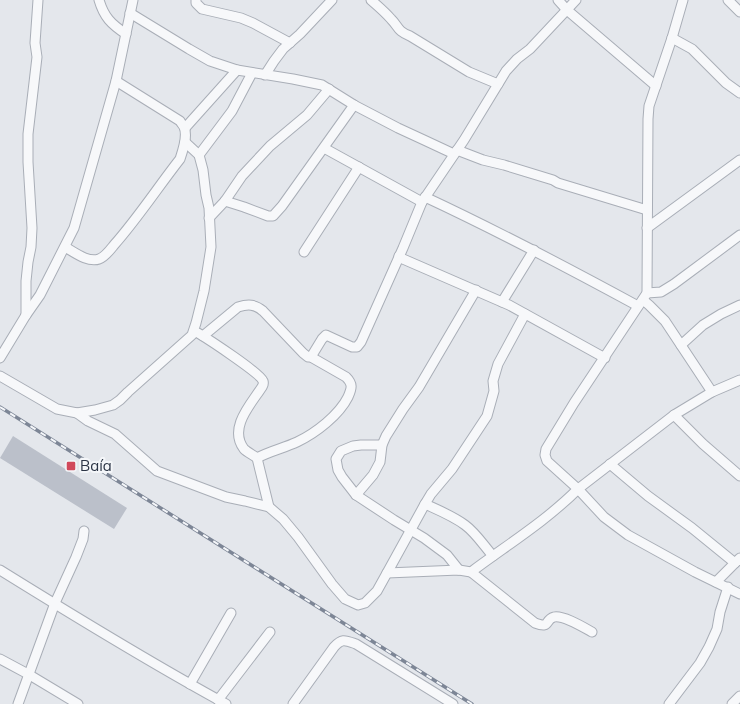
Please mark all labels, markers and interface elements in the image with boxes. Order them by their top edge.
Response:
place label: Baía [80,456,112,475]
marker: Baía [65,460,77,472]

